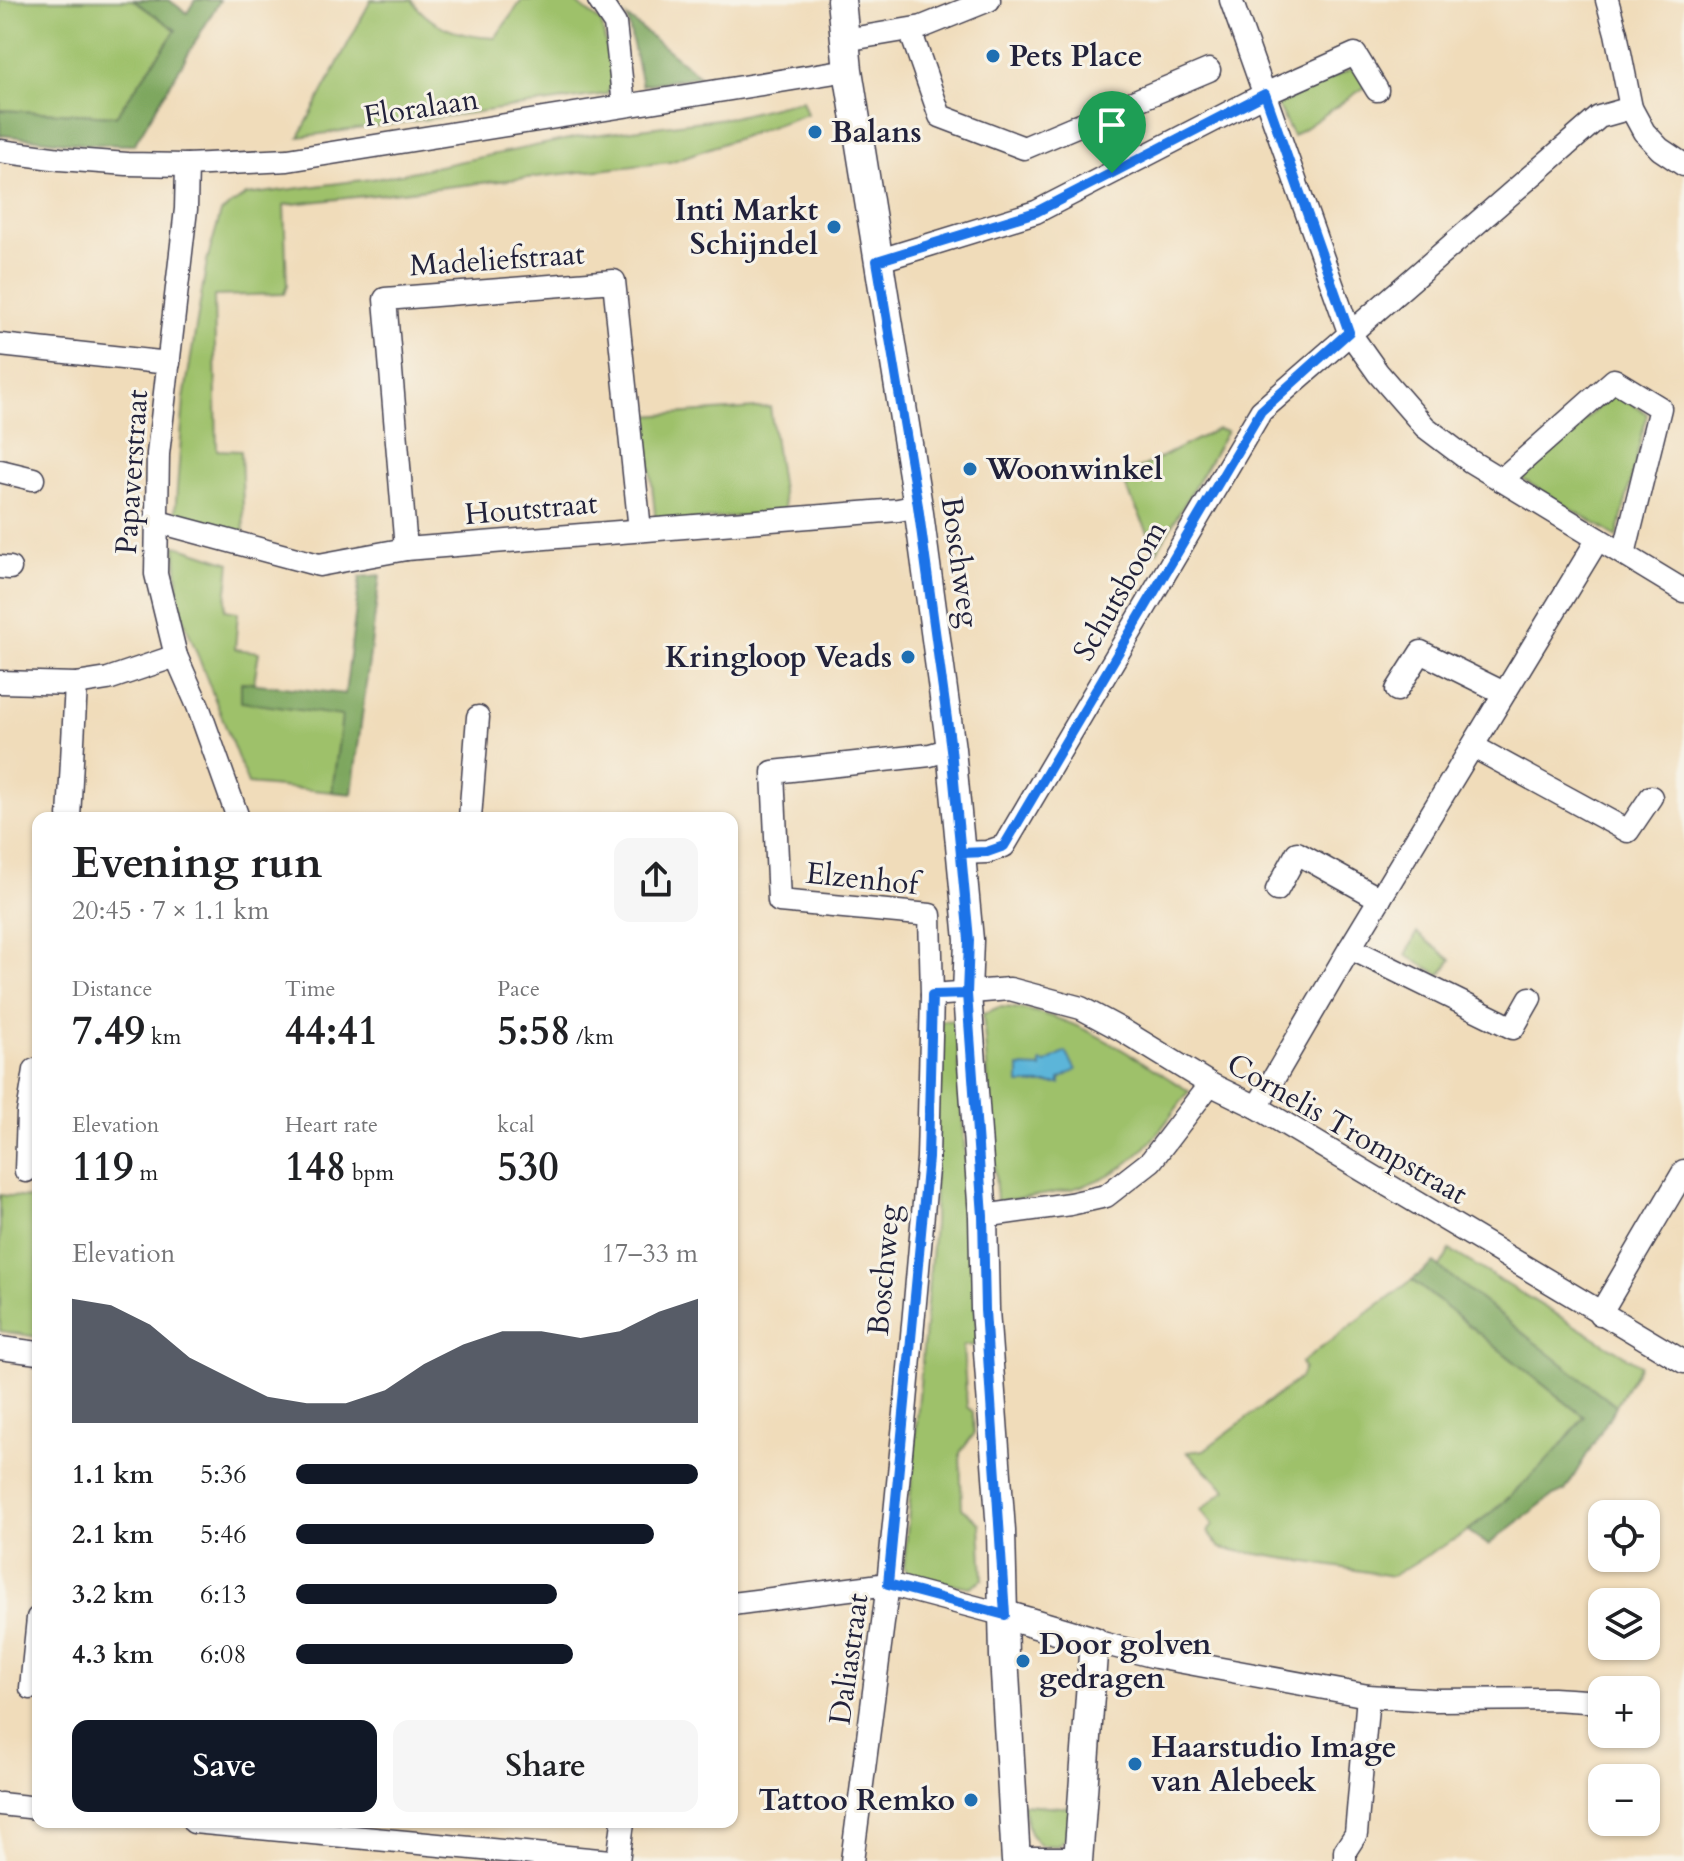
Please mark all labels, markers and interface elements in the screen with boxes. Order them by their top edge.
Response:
place label: Pets Place [1009,36,1143,77]
marker: Pets Place [984,47,1002,65]
street label: Floralaan [361,79,481,137]
pin [1078,91,1146,173]
icon: arrive [1090,103,1134,147]
place label: Balans [831,112,922,153]
marker: Balans [806,123,824,141]
place label: Inti Markt Schijndel [675,190,818,265]
marker: Inti Markt Schijndel [825,218,843,236]
street label: Madeliefstraat [408,233,586,287]
street label: Papaverstraat [106,388,158,556]
place label: Woonwinkel [985,449,1163,490]
marker: Woonwinkel [961,460,979,478]
street label: Houtstraat [463,483,600,535]
street label: Boschweg [931,494,989,630]
street label: Schutsboom [1063,513,1177,668]
place label: Kringloop Veads [665,637,892,678]
marker: Kringloop Veads [899,648,917,666]
text: Evening run [72,833,322,893]
button: share [614,838,698,922]
street label: Elzenhof [804,853,925,906]
text: 20:45 · 7 × 1.1 km [72,893,269,928]
text: Distance [72,974,152,1004]
text: Time [285,974,336,1004]
text: Pace [497,974,540,1004]
text: 7.49 [72,1004,145,1059]
text: 44:41 [285,1004,378,1059]
text: 5:58 [497,1004,570,1059]
text: km [145,1022,181,1052]
text: /km [570,1022,614,1052]
street label: Cornelis Trompstraat [1219,1043,1475,1215]
text: Elevation [72,1110,159,1140]
text: Heart rate [285,1110,378,1140]
text: kcal [497,1110,534,1140]
text: 119 [72,1140,133,1195]
text: 148 [285,1140,346,1195]
text: 530 [497,1140,559,1195]
text: m [133,1158,158,1188]
text: bpm [346,1158,394,1188]
street label: Boschweg [858,1203,910,1337]
text: Elevation [72,1236,175,1271]
text: 17–33 m [601,1236,698,1271]
text: 1.1 km [72,1457,153,1492]
text: 5:36 [200,1457,247,1492]
map controls [1588,1500,1660,1836]
button: locate [1588,1500,1660,1572]
text: 2.1 km [72,1517,153,1552]
text: 5:46 [200,1517,247,1552]
text: 3.2 km [72,1577,153,1612]
text: 6:13 [200,1577,247,1612]
button: layers [1588,1588,1660,1660]
street label: Daliastraat [819,1590,879,1727]
place label: Door golven gedragen [1039,1624,1212,1699]
text: 4.3 km [72,1637,153,1672]
text: 6:08 [200,1637,247,1672]
marker: Door golven gedragen [1014,1652,1032,1670]
button: + [1588,1676,1660,1748]
button: Save [72,1720,377,1812]
button: Share [393,1720,698,1812]
place label: Haarstudio Image van Alebeek [1151,1727,1397,1802]
marker: Haarstudio Image van Alebeek [1126,1755,1144,1773]
button: − [1588,1764,1660,1836]
place label: Tattoo Remko [758,1780,955,1821]
marker: Tattoo Remko [962,1791,980,1809]

